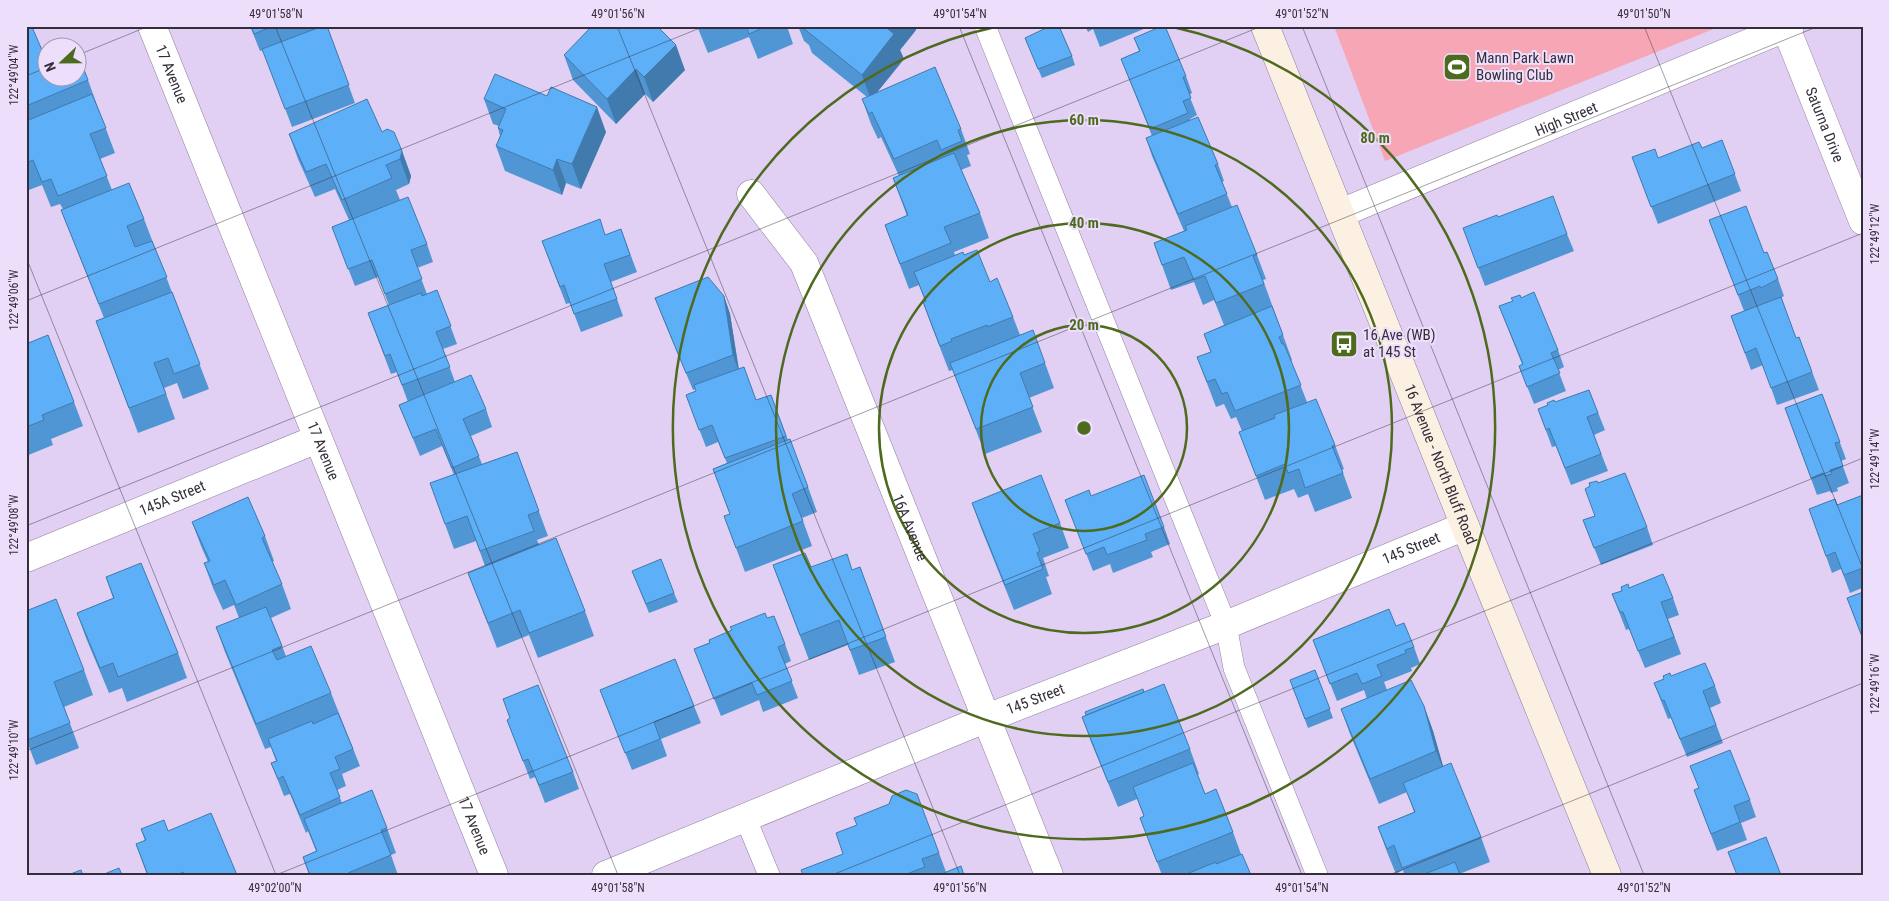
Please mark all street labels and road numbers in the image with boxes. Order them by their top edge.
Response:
street label: 17 Avenue [152,42,191,106]
street label: Saturna Drive [1802,85,1848,165]
street label: High Street [1532,98,1600,140]
street label: 16 Avenue - North Bluff Road [1400,381,1481,547]
street label: 17 Avenue [303,419,343,483]
street label: 145A Street [137,477,208,520]
street label: 16A Avenue [889,492,931,563]
street label: 145 Street [1380,528,1443,568]
street label: 145 Street [1004,680,1067,719]
street label: 17 Avenue [454,794,494,857]

